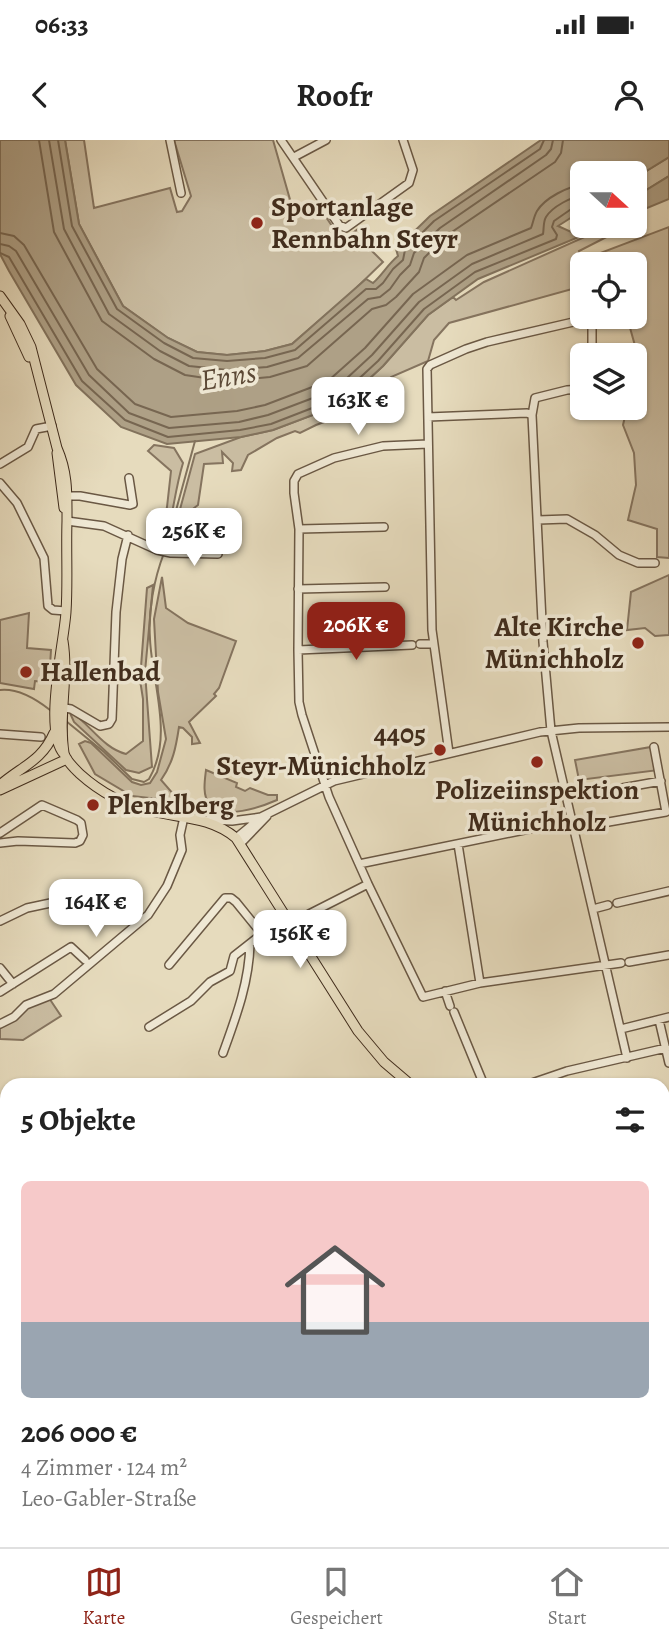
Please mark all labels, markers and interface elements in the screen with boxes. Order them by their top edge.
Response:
text: 06:33 [35,7,89,42]
text: Roofr [296,73,373,117]
icon: back [21,76,59,114]
icon: person [610,76,648,114]
north arrow [570,161,648,238]
map controls [570,161,647,420]
place label: Sportanlage Rennbahn Steyr [271,188,459,258]
marker: Sportanlage Rennbahn Steyr [249,215,265,231]
button: locate [570,252,647,329]
button: layers [570,343,647,420]
water label: Enns [197,352,259,400]
pin: 163K € [301,378,415,437]
text: 163K € [327,384,389,415]
pin: 256K € [137,508,251,568]
text: 256K € [162,515,226,546]
pin: 206K € [299,602,413,662]
place label: Alte Kirche Münichholz [485,608,624,678]
text: 206K € [323,609,389,640]
marker: Alte Kirche Münichholz [630,635,646,651]
place label: Hallenbad [40,653,161,691]
marker: Hallenbad [18,664,34,680]
place label: 4405 Steyr-Münichholz [216,715,426,785]
marker: 4405 Steyr-Münichholz [432,742,448,758]
marker: Polizeiinspektion Münichholz [529,754,545,770]
place label: Polizeiinspektion Münichholz [435,771,639,841]
place label: Plenklberg [107,786,235,824]
marker: Plenklberg [85,797,101,813]
pin: 164K € [39,880,153,939]
text: 164K € [65,886,127,917]
pin: 156K € [243,910,357,970]
text: 156K € [269,917,331,948]
text: 5 Objekte [21,1100,136,1140]
icon: filters [611,1101,649,1139]
icon: home [272,1227,398,1353]
text: 206 000 € [21,1412,138,1452]
text: 4 Zimmer · 124 m² [21,1452,187,1483]
text: Leo-Gabler-Straße [21,1483,197,1514]
tab: Karte [82,1563,125,1631]
tab: Gespeichert [290,1563,383,1631]
tab: Start [548,1563,586,1631]

